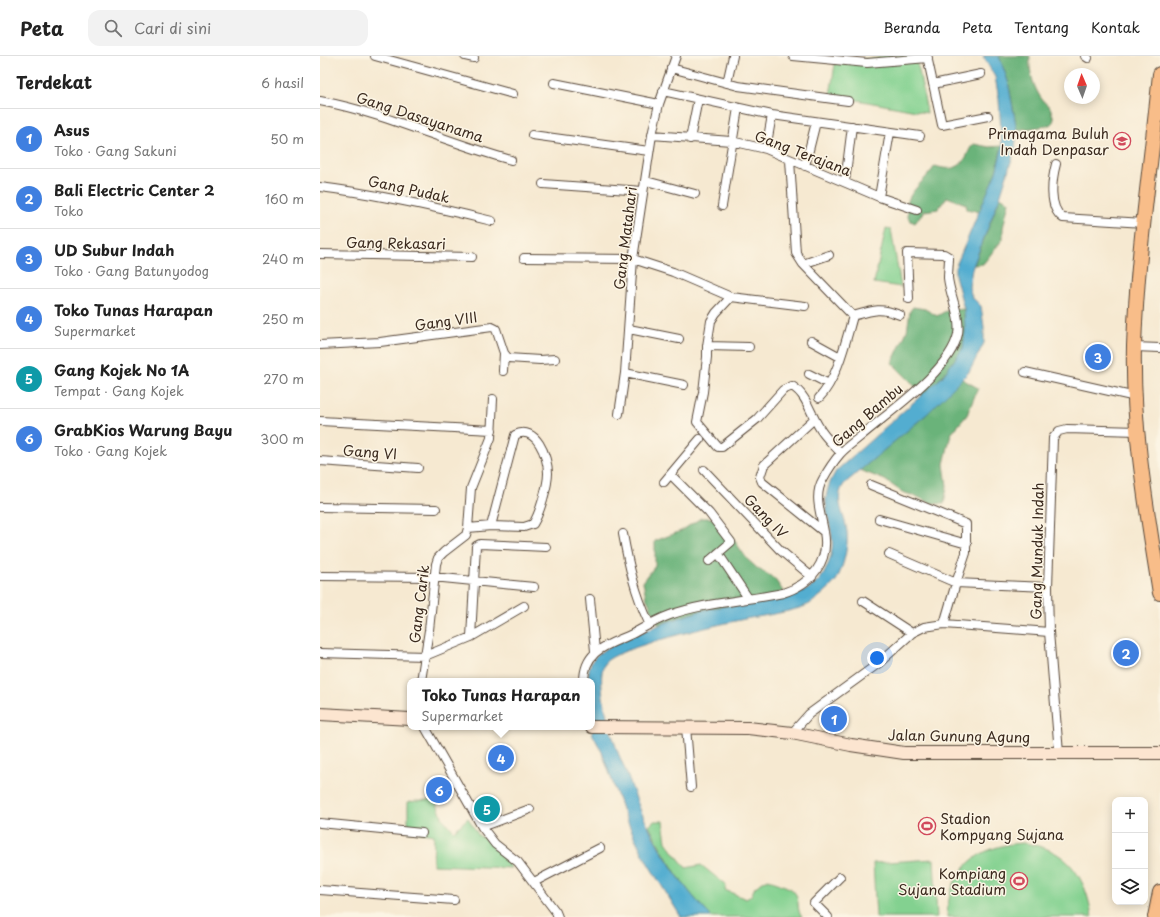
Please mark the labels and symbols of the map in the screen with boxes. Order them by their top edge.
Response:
north arrow [1064,68,1100,104]
street label: Gang Dasayanama [354,87,486,147]
place label: Primagama Buluh Indah Denpasar [988,123,1109,160]
street label: Gang Terajana [752,125,854,181]
school or university icon: Primagama Buluh Indah Denpasar [1112,131,1132,151]
street label: Gang Pudak [366,170,452,208]
street label: Gang Matahari [608,185,642,291]
street label: Gang Rekasari [346,232,446,254]
street label: Gang VIII [413,306,479,336]
pin: 3 [1085,342,1111,372]
street label: Gang Bambu [827,378,907,452]
street label: Gang VI [342,440,398,464]
street label: Gang Munduk Indah [1025,482,1049,620]
street label: Gang IV [739,489,793,543]
street label: Gang Carik [404,563,434,644]
pin: 2 [1113,638,1139,668]
your location [867,648,887,668]
pin: 1 [821,704,847,734]
street label: Jalan Gunung Agung [888,724,1030,748]
pin: 4 [488,743,514,773]
pin: 6 [426,775,452,805]
pin: 5 [474,794,500,824]
place label: Stadion Kompyang Sujana [940,808,1064,845]
sports icon: Stadion Kompyang Sujana [917,816,937,836]
place label: Kompiang Sujana Stadium [898,863,1006,900]
sports icon: Kompiang Sujana Stadium [1009,871,1029,891]

